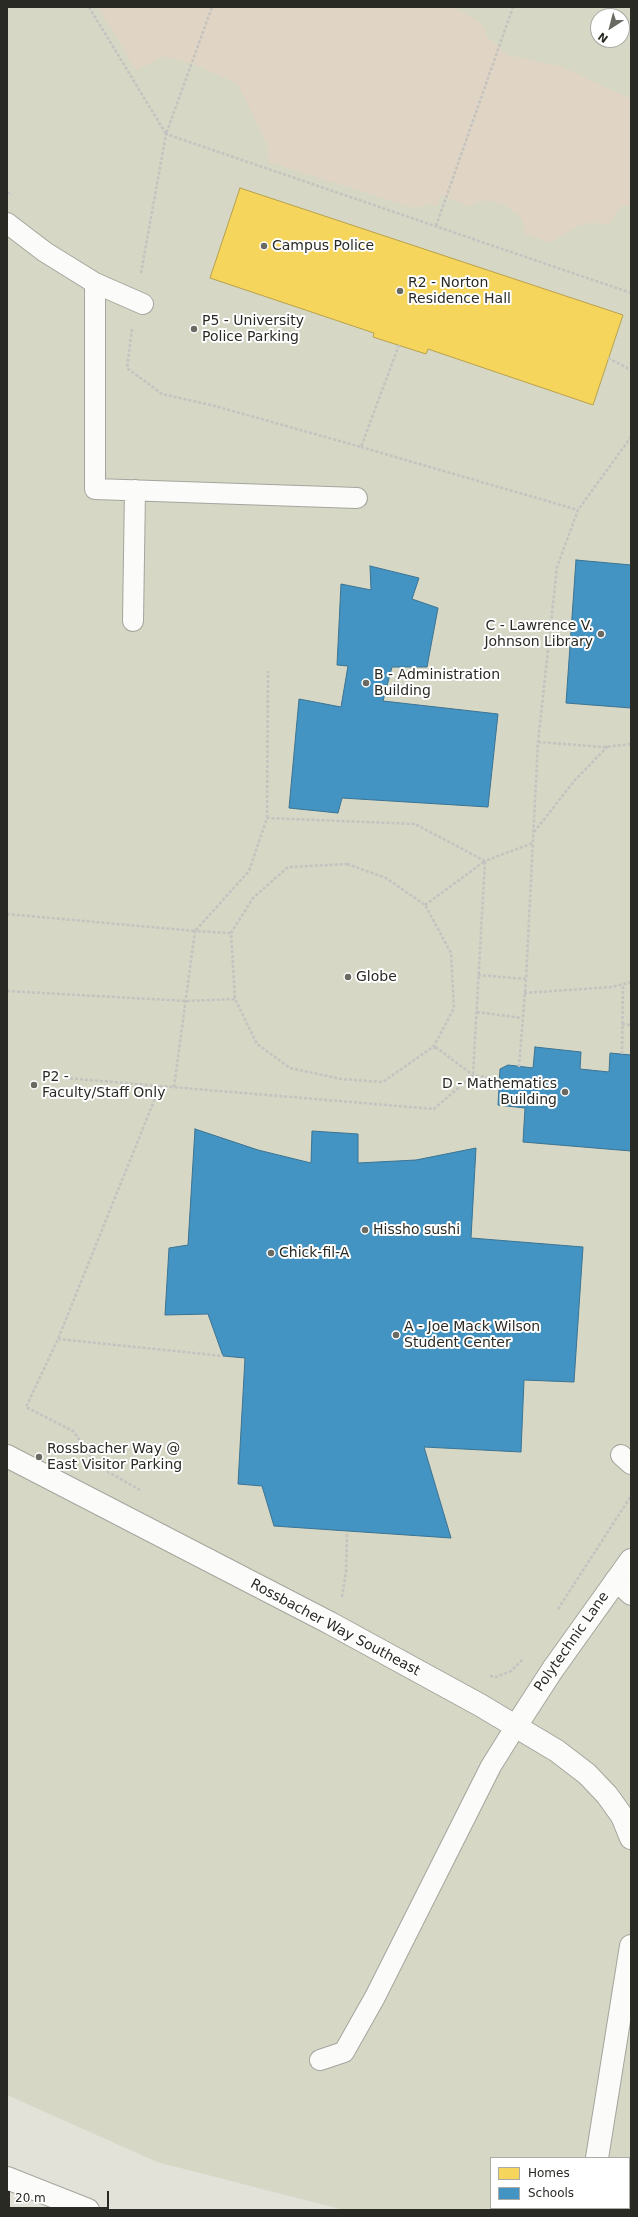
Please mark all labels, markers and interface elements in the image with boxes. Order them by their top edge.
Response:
north arrow [590,8,630,48]
text: N [596,29,611,45]
place label: Campus Police [272,238,374,254]
marker: Campus Police [259,241,269,251]
place label: R2 - Norton Residence Hall [408,275,511,308]
marker: R2 - Norton Residence Hall [395,286,405,296]
place label: P5 - University Police Parking [202,313,304,346]
marker: P5 - University Police Parking [189,324,199,334]
place label: C - Lawrence V. Johnson Library [484,618,593,650]
marker: C - Lawrence V. Johnson Library [596,629,606,639]
place label: B - Administration Building [374,667,500,700]
marker: B - Administration Building [361,678,371,688]
place label: Globe [356,969,397,985]
marker: Globe [343,972,353,982]
place label: P2 - Faculty/Staff Only [42,1069,165,1102]
place label: D - Mathematics Building [442,1076,557,1108]
marker: P2 - Faculty/Staff Only [29,1080,39,1090]
marker: D - Mathematics Building [560,1087,570,1097]
place label: Hissho sushi [373,1222,460,1238]
marker: Hissho sushi [360,1225,370,1235]
place label: Chick-fil-A [279,1245,349,1261]
marker: Chick-fil-A [266,1248,276,1258]
place label: A - Joe Mack Wilson Student Center [404,1319,540,1352]
marker: A - Joe Mack Wilson Student Center [391,1330,401,1340]
place label: Rossbacher Way @ East Visitor Parking [47,1441,182,1474]
marker: Rossbacher Way @ East Visitor Parking [34,1452,44,1462]
street label: Rossbacher Way Southeast [247,1576,423,1680]
street label: Polytechnic Lane [531,1589,613,1695]
legend [490,2157,630,2209]
text: Homes [528,2166,570,2180]
scale bar [10,2183,111,2209]
text: Schools [528,2186,574,2200]
text: 20 m [15,2191,46,2205]

